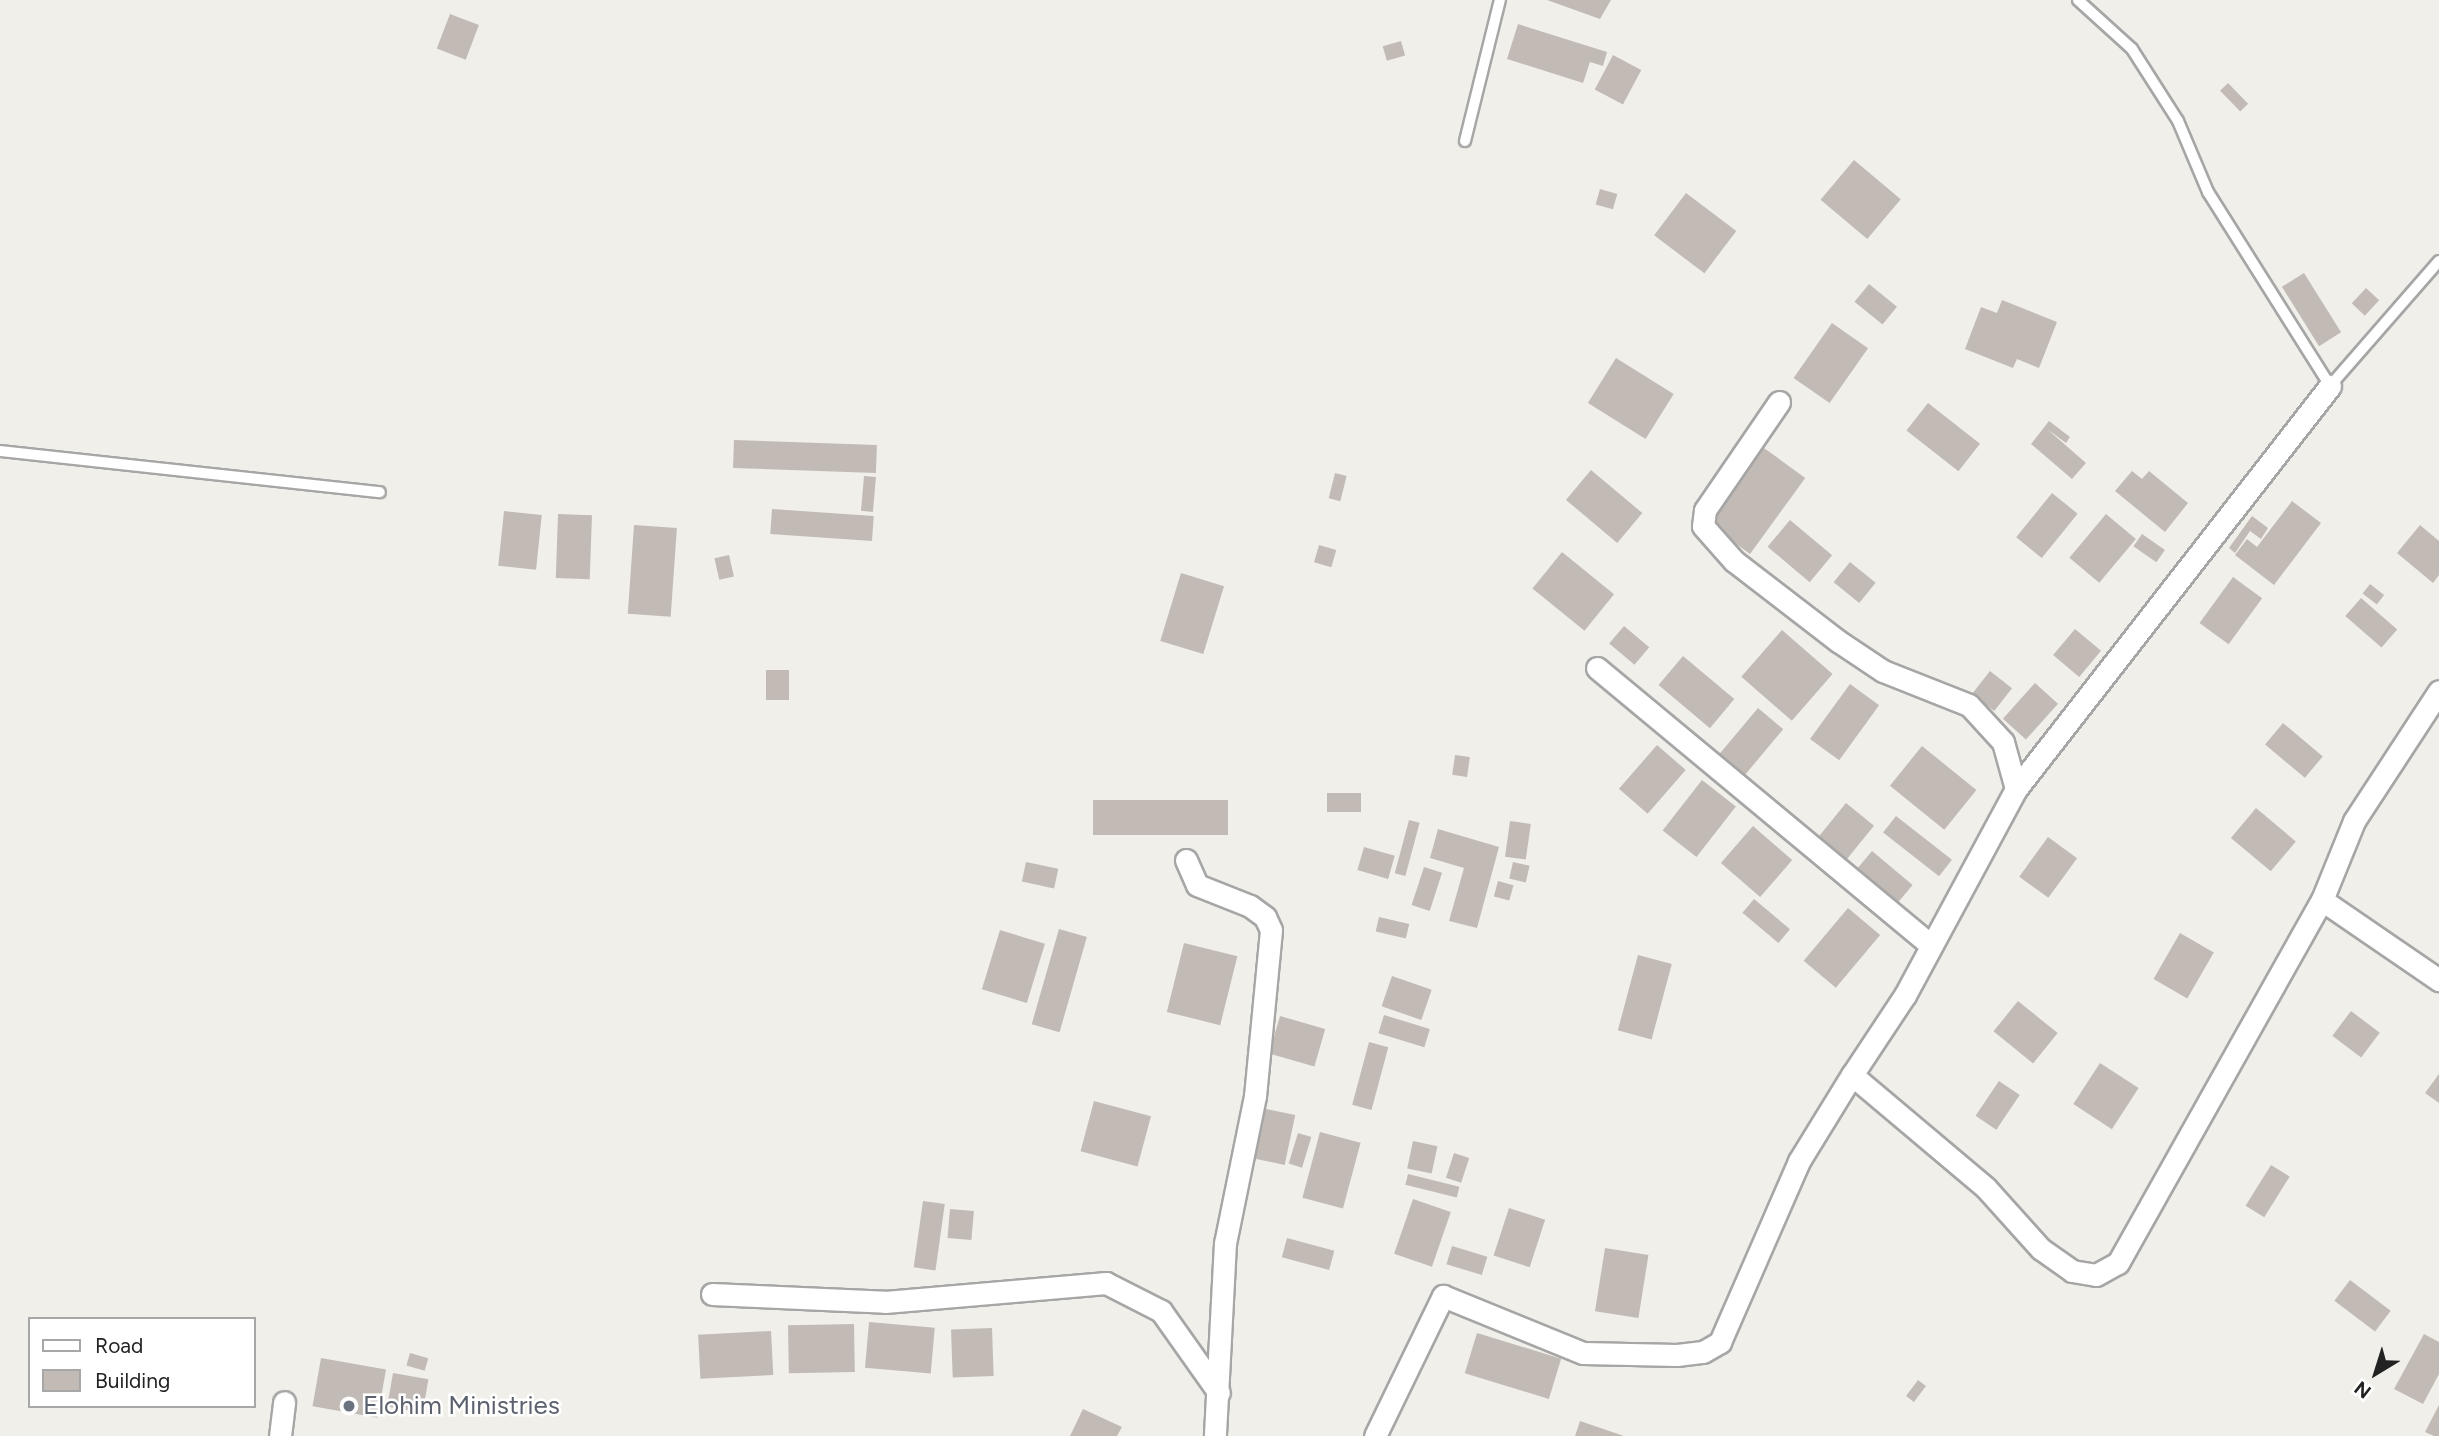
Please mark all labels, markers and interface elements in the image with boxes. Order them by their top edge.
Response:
legend [28,1317,256,1408]
text: Road [95,1333,143,1358]
north arrow [2341,1338,2411,1408]
text: Building [95,1368,170,1393]
text: N [2350,1376,2376,1404]
place label: Elohim Ministries [363,1390,560,1422]
marker: Elohim Ministries [341,1398,357,1414]

